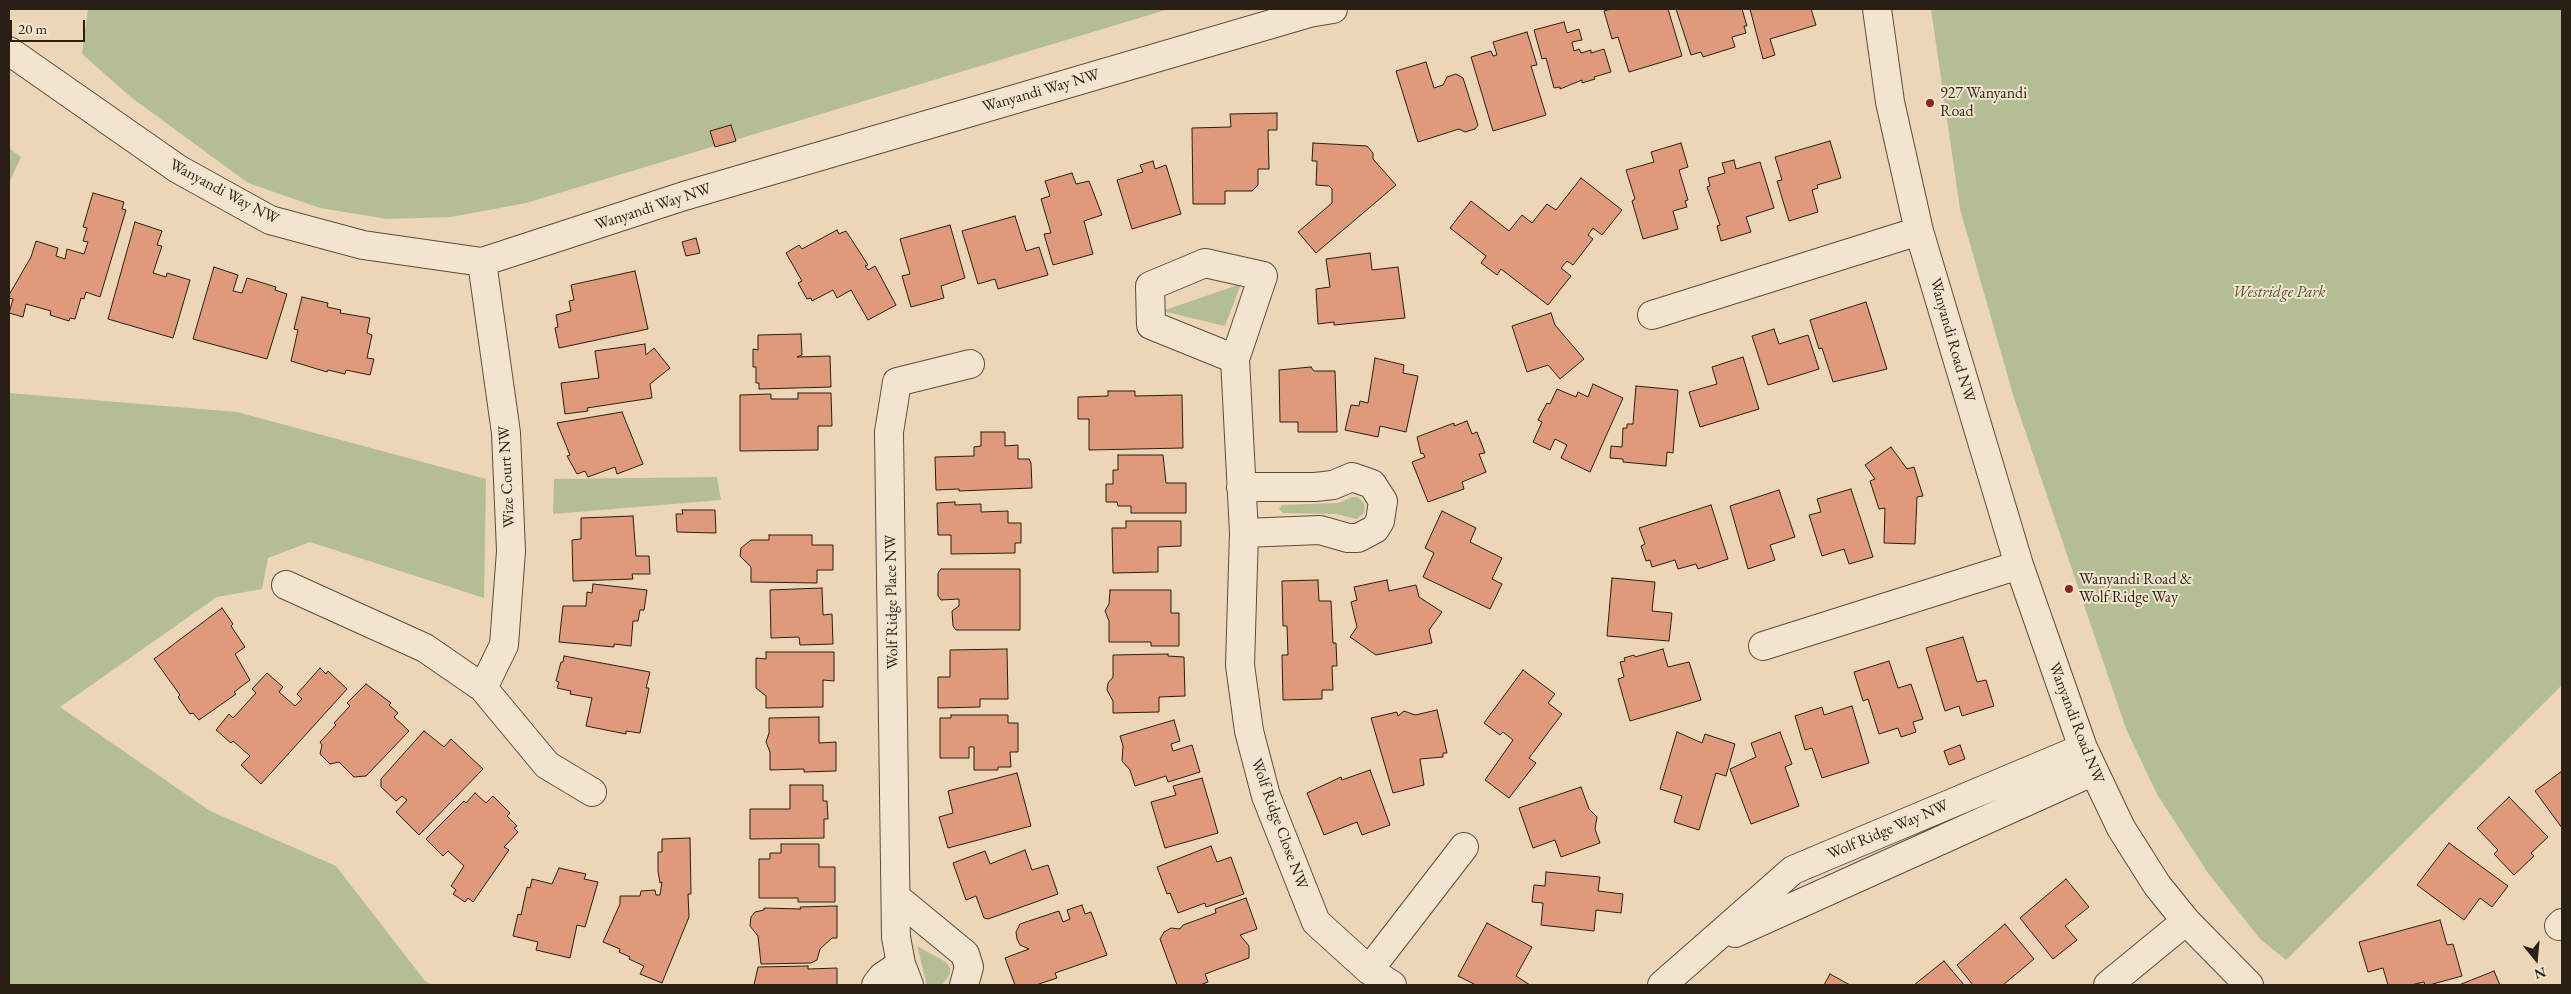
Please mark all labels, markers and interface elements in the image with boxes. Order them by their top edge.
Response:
scale bar [12,10,88,42]
text: 20 m [18,19,47,38]
street label: Wanyandi Way NW [980,65,1102,117]
place label: 927 Wanyandi Road [1940,84,2027,122]
marker: 927 Wanyandi Road [1924,97,1936,109]
street label: Wanyandi Way NW [166,155,282,229]
street label: Wanyandi Way NW [593,179,713,235]
street label: Wanyandi Road NW [1925,276,1979,404]
park label: Westridge Park [2232,283,2326,303]
street label: Wize Court NW [495,425,519,529]
street label: Wolf Ridge Place NW [881,534,903,670]
place label: Wanyandi Road & Wolf Ridge Way [2079,570,2192,608]
marker: Wanyandi Road & Wolf Ridge Way [2063,583,2075,595]
street label: Wanyandi Road NW [2044,660,2108,786]
street label: Wolf Ridge Close NW [1246,756,1312,892]
street label: Wolf Ridge Way NW [1825,796,1951,864]
north arrow [2511,934,2561,984]
text: N [2532,963,2548,984]

